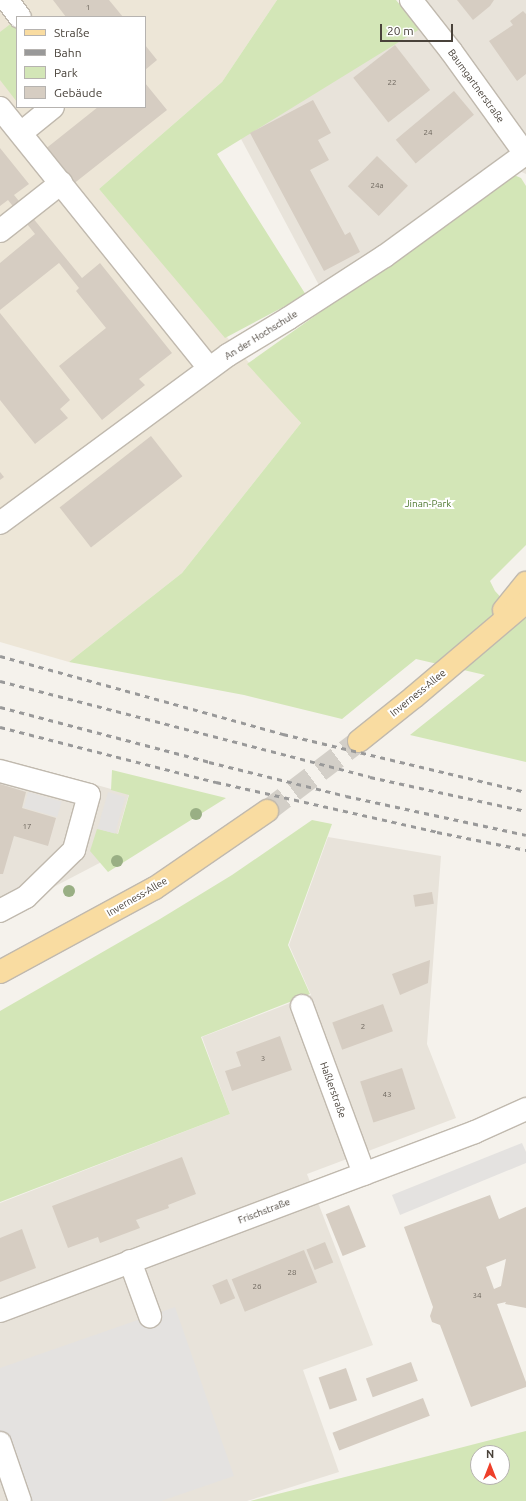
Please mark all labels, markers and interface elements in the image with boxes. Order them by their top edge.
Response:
house number: 1 [86,3,90,13]
legend [16,16,146,108]
scale bar [382,16,455,42]
text: 20 m [387,24,414,37]
text: Straße [54,26,90,39]
text: Bahn [54,46,82,59]
street label: Baumgartnerstraße [445,47,507,125]
text: Park [54,66,78,79]
house number: 22 [387,78,397,88]
text: Gebäude [54,86,102,99]
house number: 24 [423,128,433,138]
house number: 24a [370,181,384,191]
street label: An der Hochschule [222,308,300,362]
park label: Jinan-Park [405,498,451,510]
street label: Inverness-Allee [388,667,448,719]
house number: 17 [22,822,32,832]
street label: Inverness-Allee [105,875,169,919]
house number: 2 [361,1022,365,1032]
house number: 3 [261,1054,265,1064]
street label: Haßlerstraße [317,1060,349,1120]
house number: 43 [382,1090,392,1100]
street label: Frischstraße [236,1196,292,1226]
house number: 28 [287,1268,297,1278]
house number: 26 [252,1282,262,1292]
house number: 34 [472,1291,482,1301]
north arrow [470,1445,510,1485]
text: N [486,1448,494,1460]

